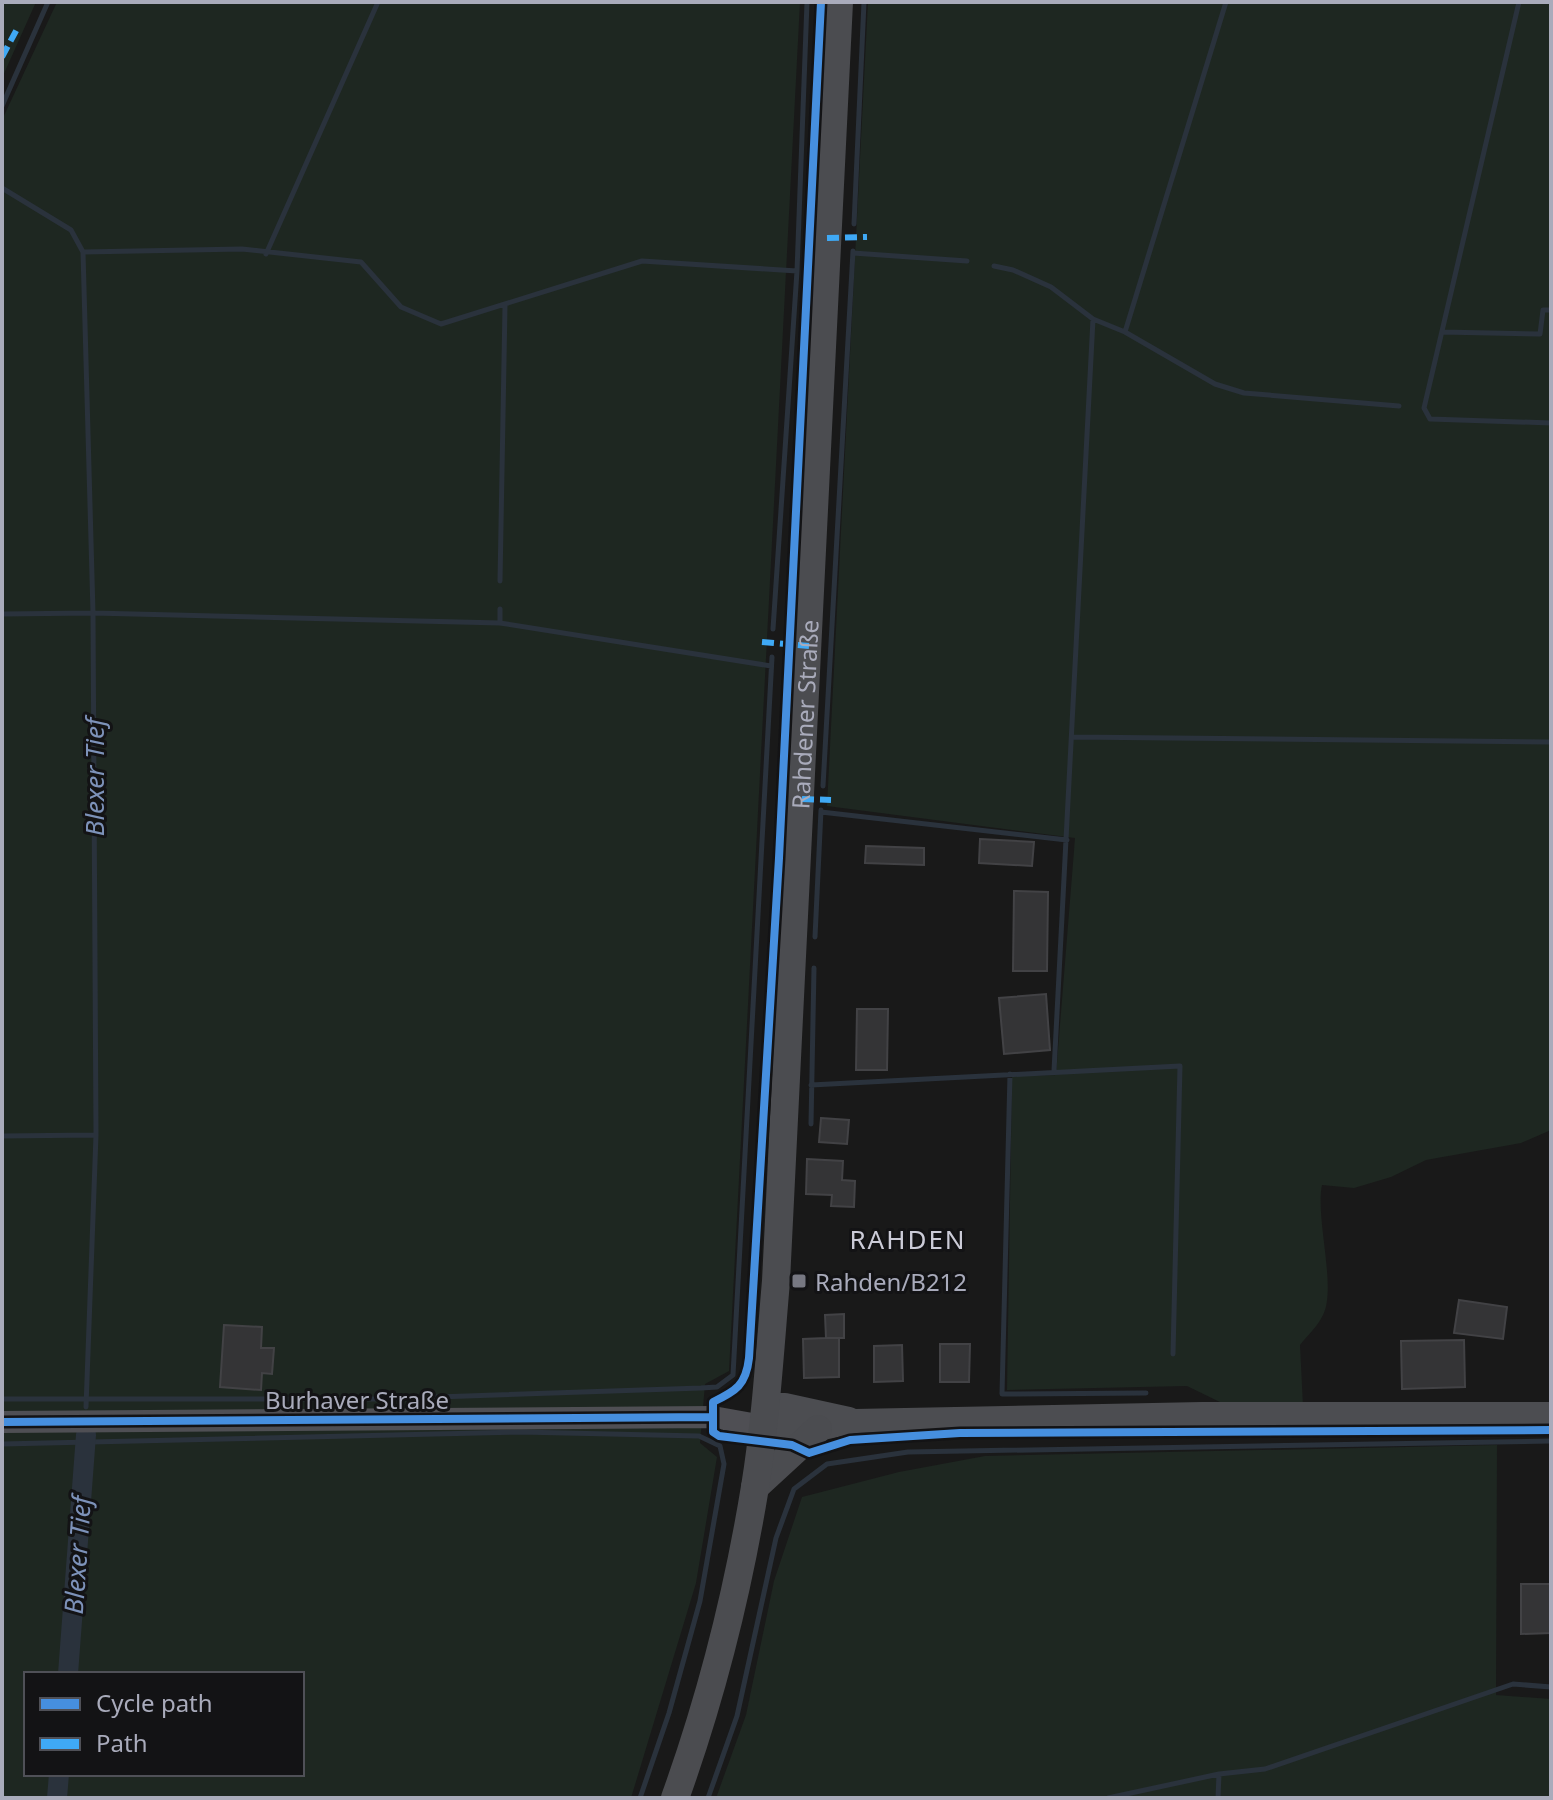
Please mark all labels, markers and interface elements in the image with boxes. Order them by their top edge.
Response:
street label: Rahdener Straße [783,619,825,810]
water label: Blexer Tief [76,714,112,836]
district label: RAHDEN [849,1221,967,1257]
place label: Rahden/B212 [815,1265,967,1298]
marker: Rahden/B212 [790,1272,808,1290]
street label: Burhaver Straße [265,1383,449,1416]
water label: Blexer Tief [55,1491,99,1615]
legend [24,1672,304,1776]
text: Cycle path [96,1686,213,1719]
text: Path [96,1726,147,1759]

